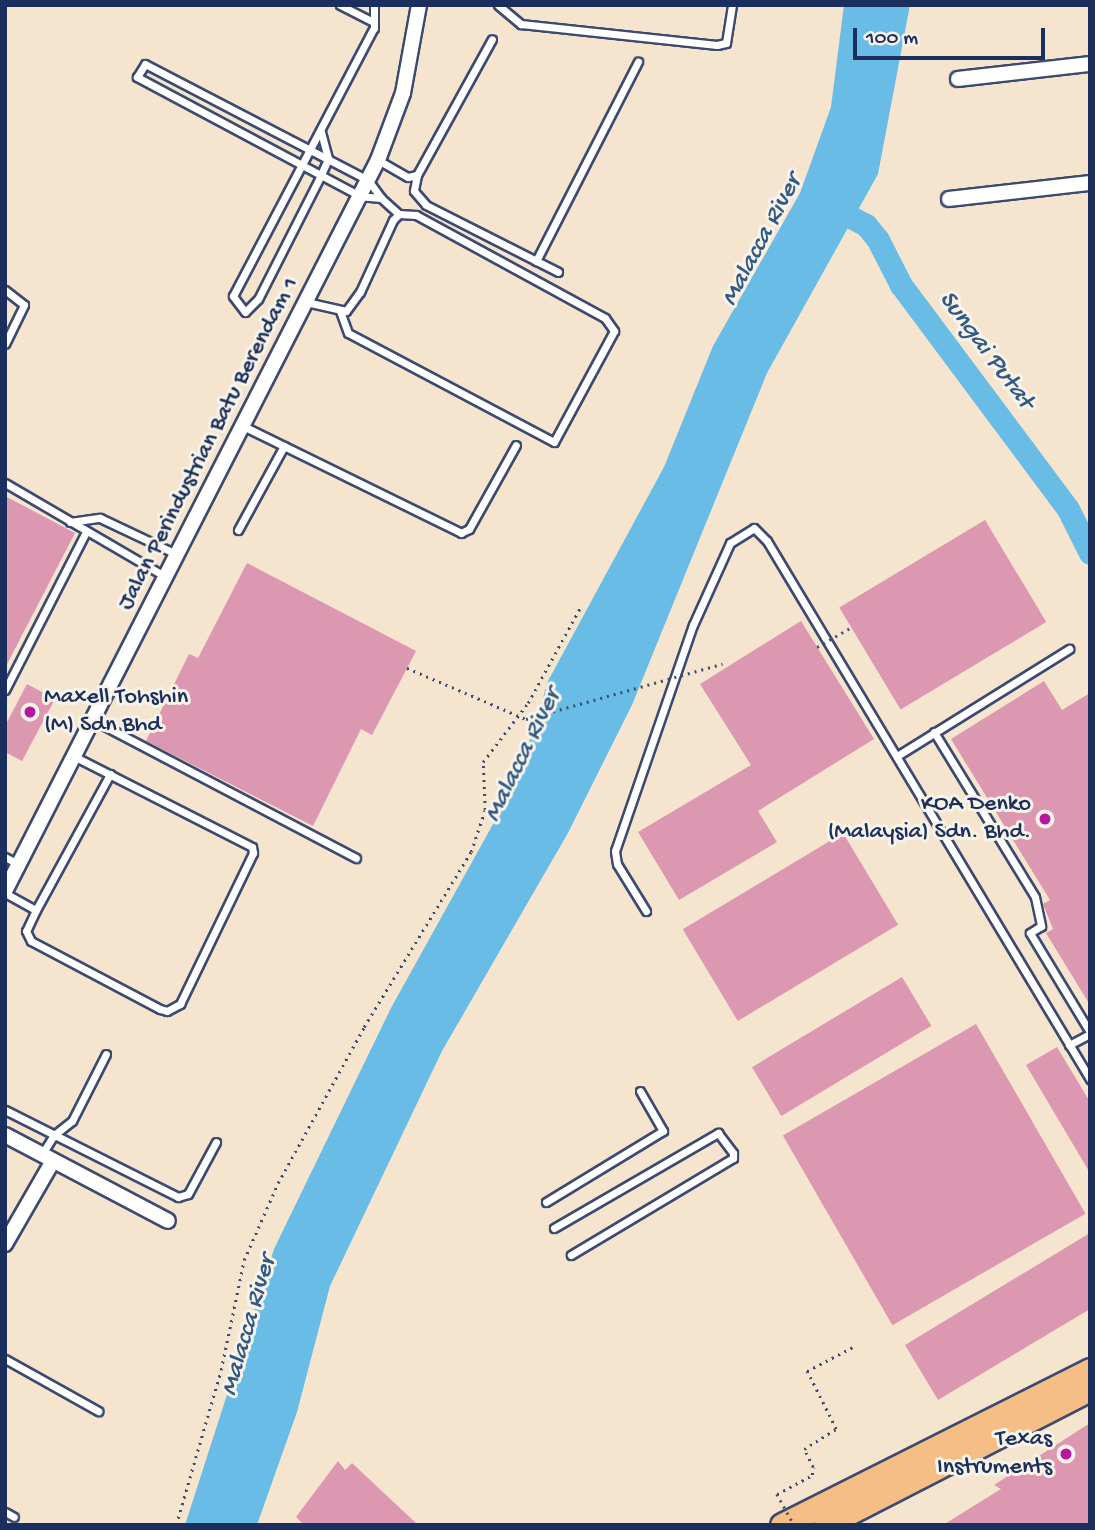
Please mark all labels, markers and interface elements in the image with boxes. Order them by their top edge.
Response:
scale bar [857,14,1050,58]
text: 100 m [866,27,918,52]
water label: Malacca River [715,170,811,312]
street label: Jalan Perindustrian Batu Berendam 1 [112,273,306,615]
water label: Sungai Putat [930,286,1040,416]
place label: Maxell Tohshin (M) Sdn Bhd [44,684,188,740]
water label: Malacca River [478,684,570,828]
marker: Maxell Tohshin (M) Sdn Bhd [22,704,38,720]
place label: KOA Denko (Malaysia) Sdn. Bhd. [827,791,1031,847]
marker: KOA Denko (Malaysia) Sdn. Bhd. [1037,811,1053,827]
water label: Malacca River [215,1252,285,1400]
place label: Texas Instruments [937,1426,1052,1482]
marker: Texas Instruments [1058,1446,1074,1462]

